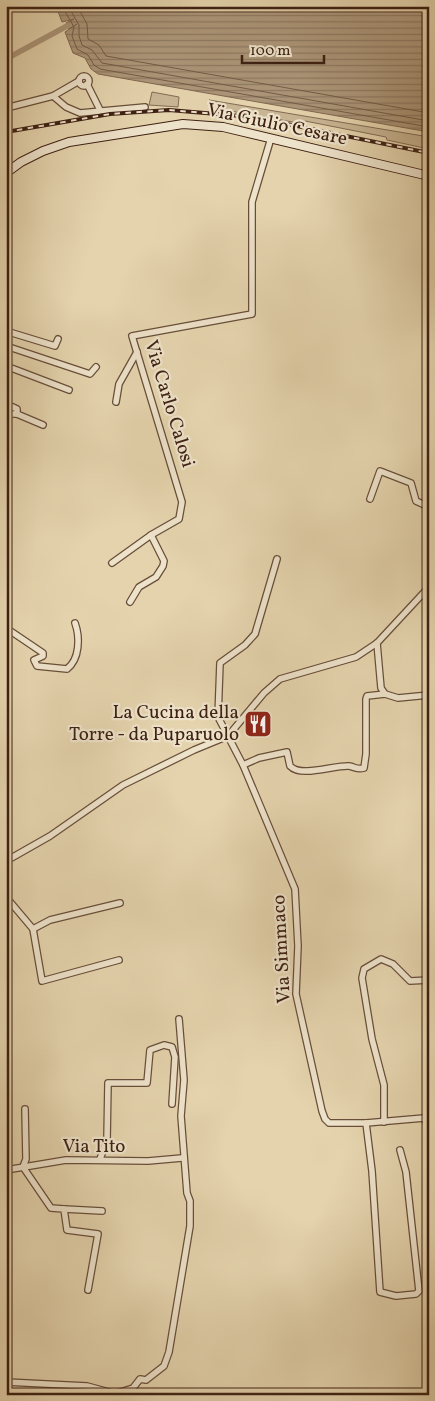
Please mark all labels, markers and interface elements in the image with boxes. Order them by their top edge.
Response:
scale bar [242,32,325,64]
text: 100 m [250,41,290,62]
street label: Via Giulio Cesare [205,97,349,153]
street label: Via Carlo Calosi [137,337,201,471]
place label: La Cucina della Torre - da Puparuolo [69,700,239,748]
restaurant icon: La Cucina della Torre - da Puparuolo [243,709,273,739]
street label: Via Simmaco [266,894,298,1004]
street label: Via Tito [63,1134,125,1160]

